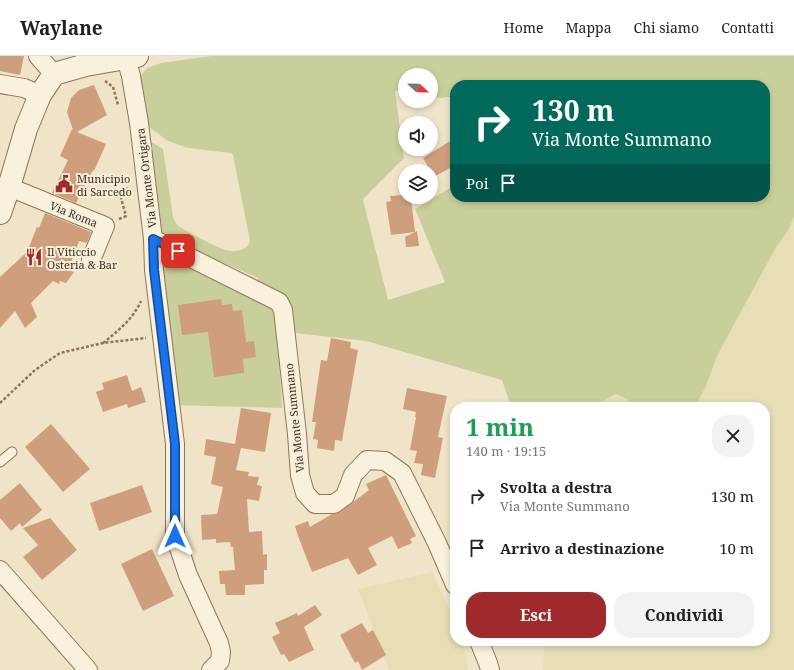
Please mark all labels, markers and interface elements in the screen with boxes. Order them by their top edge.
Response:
text: Waylane [20,15,103,41]
text: Home [504,18,543,37]
text: Mappa [565,18,612,37]
text: Chi siamo [634,18,699,37]
text: Contatti [721,18,774,37]
north arrow [398,68,438,108]
map controls [398,68,438,204]
text: 130 m [532,91,614,129]
icon: right [466,96,518,148]
button: sound [398,116,438,156]
street label: Via Monte Ortigara [132,127,160,229]
text: Via Monte Summano [532,127,712,151]
button: layers [398,164,438,204]
place label: Municipio di Sarcedo [77,171,132,199]
icon: arrive [497,172,519,194]
text: Poi [466,173,489,193]
public building icon: Municipio di Sarcedo [54,174,74,194]
street label: Via Roma [48,198,100,230]
pin [161,234,195,268]
icon: arrive [167,240,189,262]
place label: Il Viticcio Osteria & Bar [47,244,118,272]
restaurant icon: Il Viticcio Osteria & Bar [24,247,44,267]
street label: Via Monte Summano [281,363,307,473]
text: 1 min [466,410,534,443]
button: close [712,415,754,457]
text: 140 m · 19:15 [466,442,546,460]
text: Svolta a destra [500,477,612,497]
icon: right [466,485,488,507]
text: 130 m [711,486,754,506]
text: Via Monte Summano [500,497,630,515]
position arrow [154,515,196,557]
icon: arrive [466,537,488,559]
text: Arrivo a destinazione [500,538,664,558]
text: 10 m [719,538,754,558]
button: Esci [466,592,606,638]
button: Condividi [614,592,754,638]

